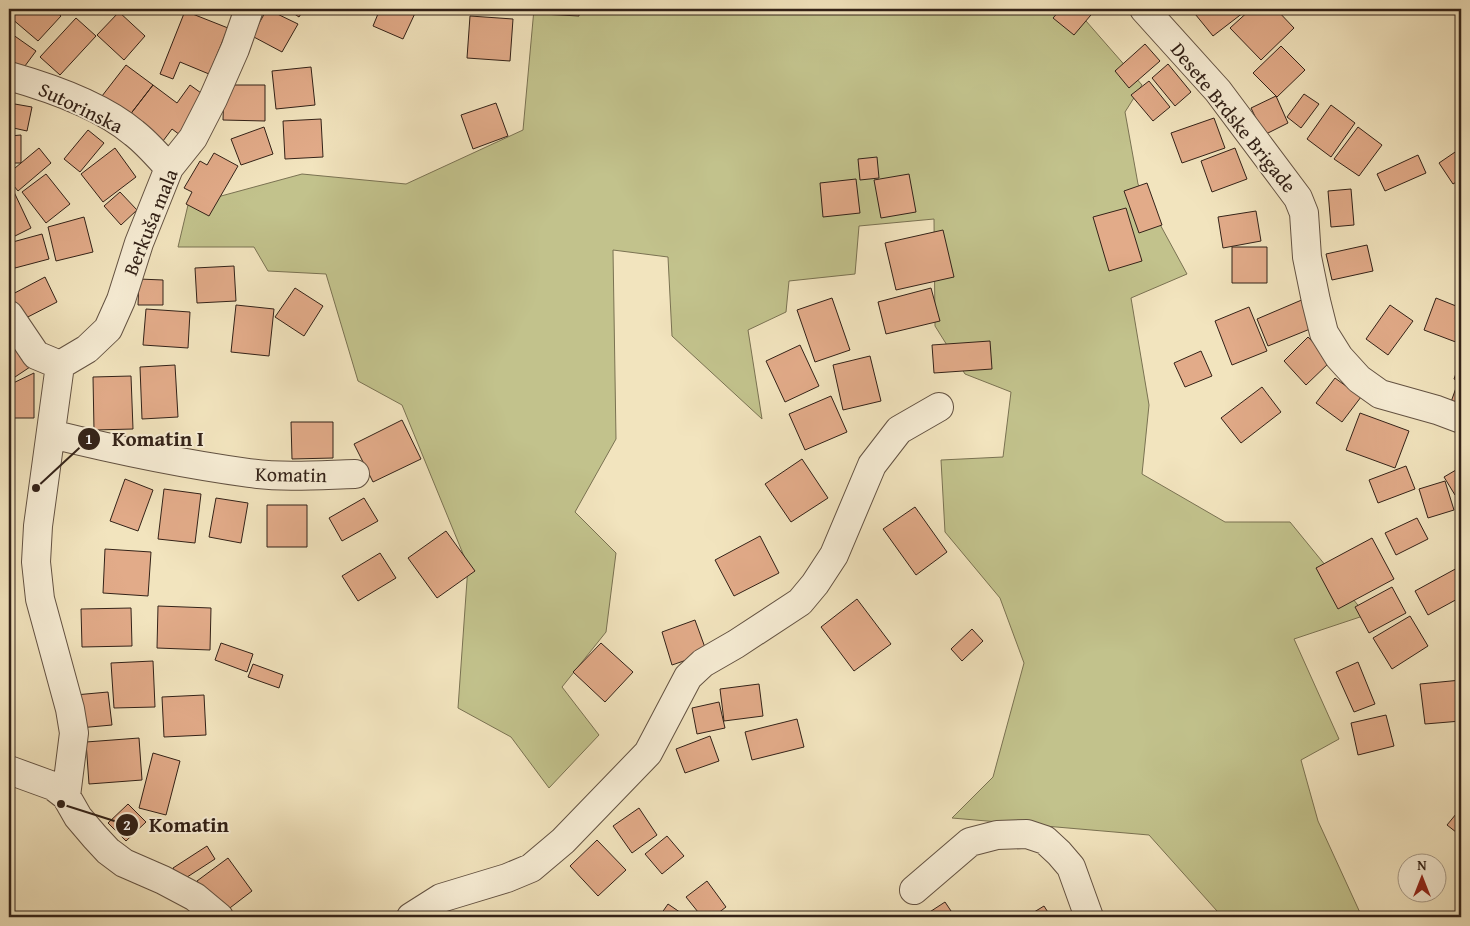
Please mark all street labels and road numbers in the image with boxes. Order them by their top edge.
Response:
street label: Desete Brdske Brigade [1164,36,1304,198]
street label: Sutorinska [34,74,129,140]
street label: Berkuša mala [115,164,185,280]
street label: Komatin [255,459,327,489]

